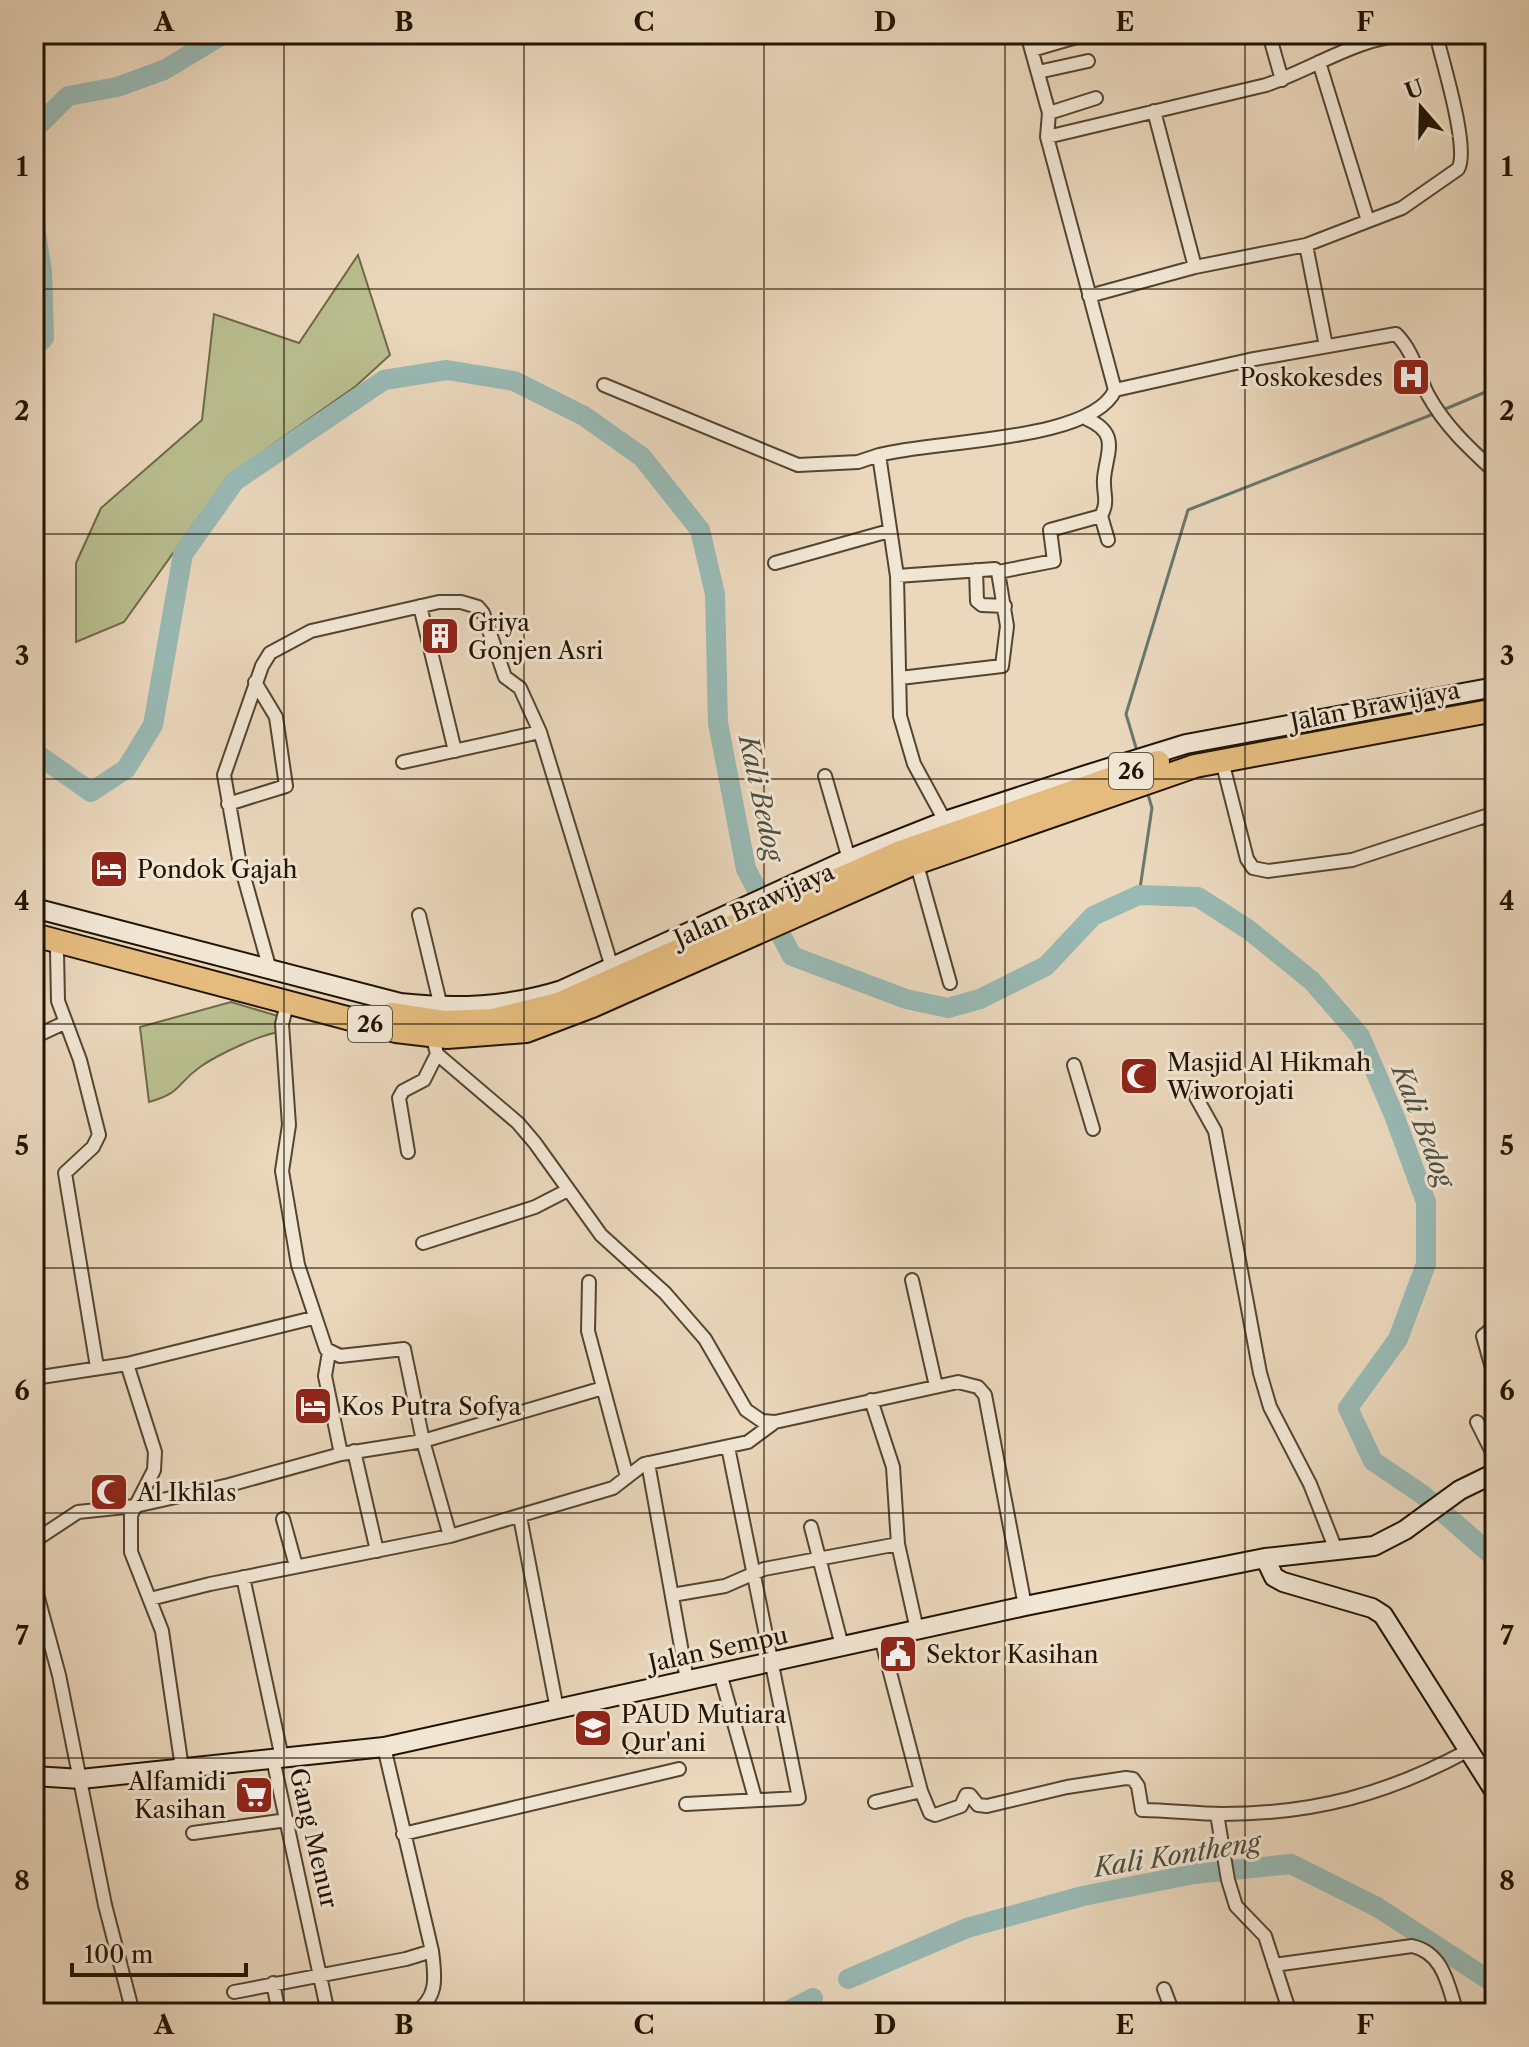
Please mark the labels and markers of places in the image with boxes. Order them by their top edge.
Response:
hospital icon: Poskokesdes [1390,356,1432,398]
place label: Poskokesdes [1240,363,1383,392]
place label: Griya Gonjen Asri [468,608,603,665]
building icon: Griya Gonjen Asri [419,615,461,657]
hotel icon: Pondok Gajah [88,848,130,890]
place label: Pondok Gajah [137,855,298,884]
place label: Masjid Al Hikmah Wiworojati [1166,1048,1371,1105]
mosque icon: Masjid Al Hikmah Wiworojati [1118,1055,1160,1097]
hotel icon: Kos Putra Sofya [292,1385,334,1427]
place label: Kos Putra Sofya [341,1392,522,1421]
mosque icon: Al Ikhlas [88,1471,130,1513]
place label: Al Ikhlas [136,1478,236,1507]
public building icon: Sektor Kasihan [877,1633,919,1675]
place label: Sektor Kasihan [926,1640,1099,1669]
place label: PAUD Mutiara Qur'ani [621,1700,787,1757]
school or university icon: PAUD Mutiara Qur'ani [572,1707,614,1749]
place label: Alfamidi Kasihan [127,1767,226,1824]
supermarket icon: Alfamidi Kasihan [233,1774,275,1816]

